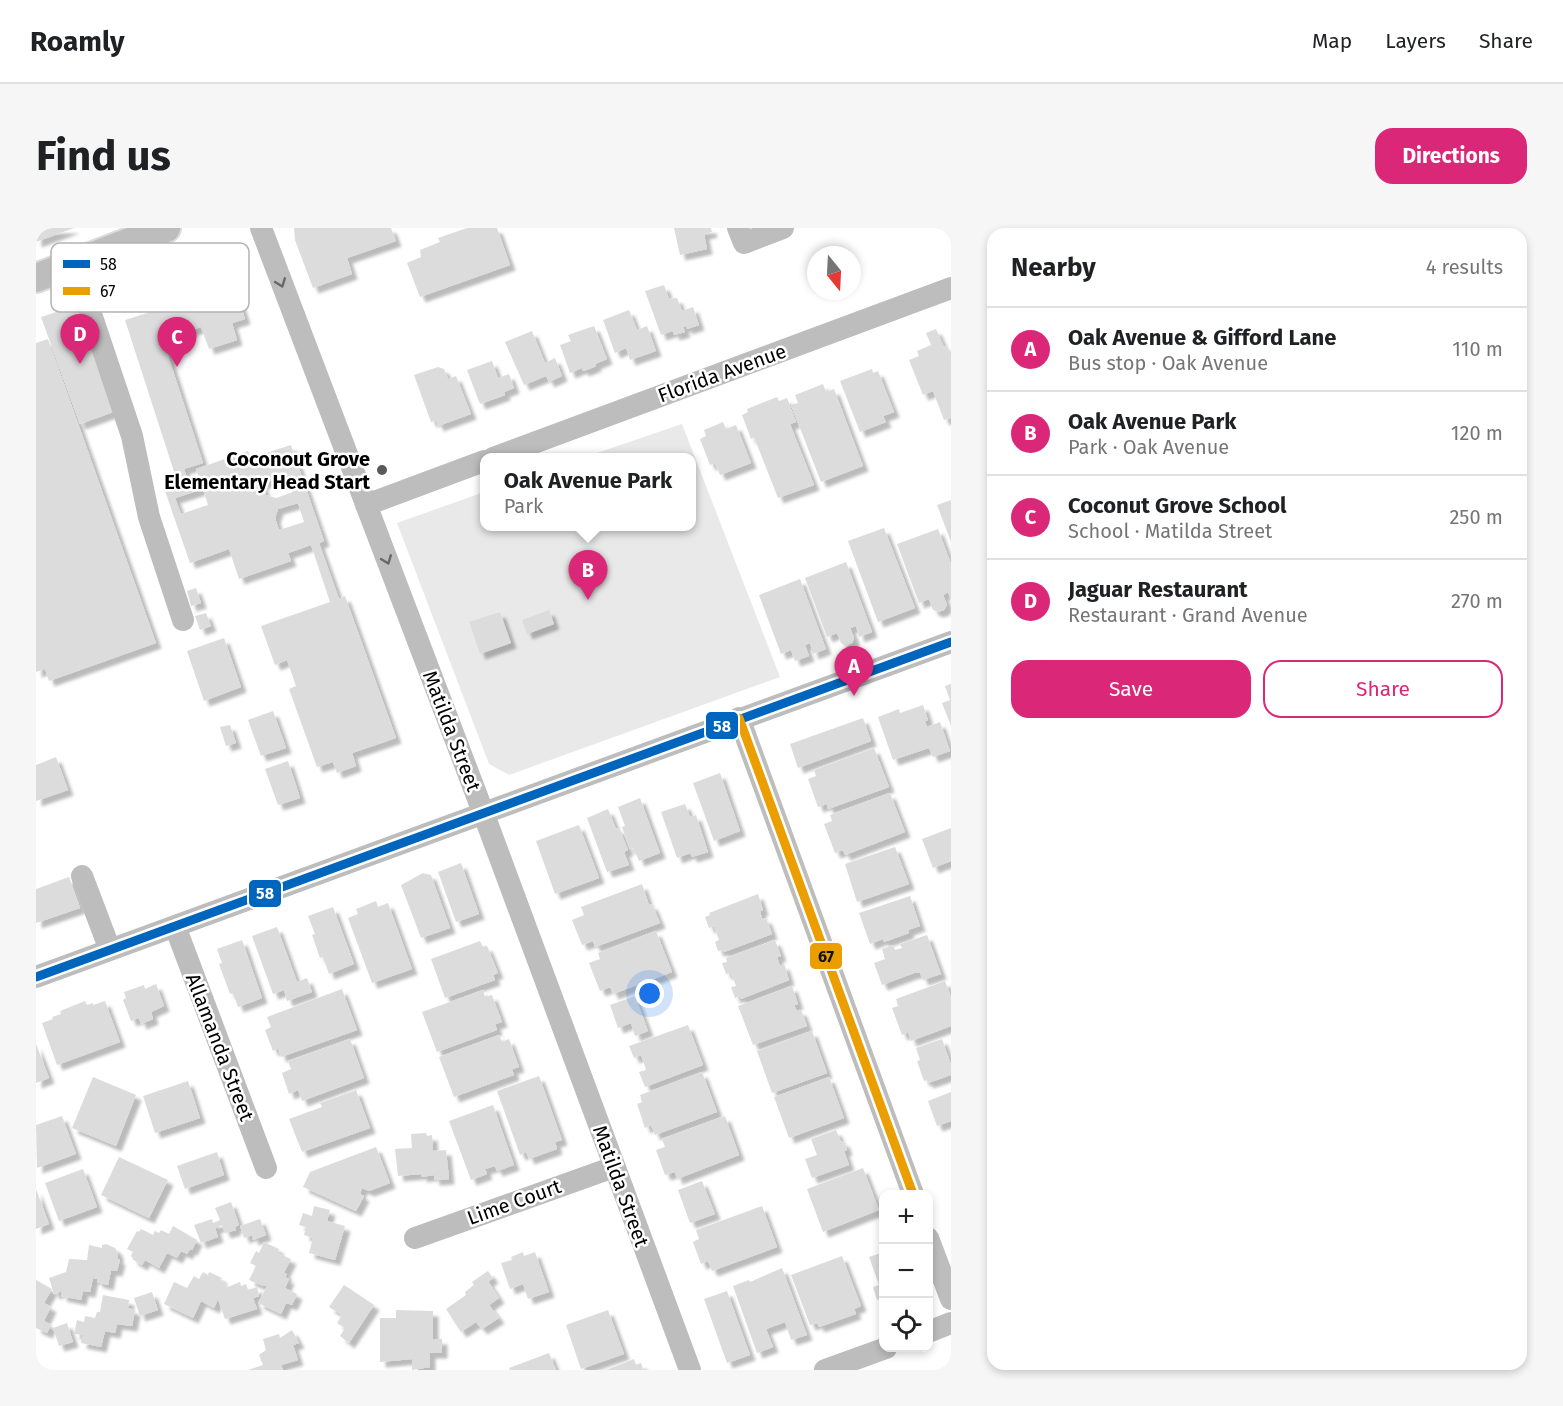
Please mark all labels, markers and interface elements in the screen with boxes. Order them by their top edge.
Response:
text: Roamly [30,25,124,58]
text: Map [1312,28,1352,54]
text: Layers [1385,28,1446,54]
text: Share [1479,28,1533,54]
button: Directions [1375,128,1527,184]
text: Find us [36,131,171,181]
legend [51,243,249,312]
north arrow [807,246,861,300]
text: Nearby [1011,252,1096,283]
text: 58 [100,255,117,274]
text: 4 results [1426,255,1503,279]
one-way arrow [274,277,286,288]
text: 67 [100,282,115,301]
pin: D [60,314,99,364]
pin: C [158,318,196,367]
text: Oak Avenue & Gifford Lane [1068,324,1336,351]
text: A [1025,337,1036,361]
text: 110 m [1452,337,1503,361]
street label: Florida Avenue [654,339,790,407]
text: Bus stop · Oak Avenue [1068,351,1268,375]
text: Oak Avenue Park [1068,408,1236,435]
text: B [1024,421,1037,445]
text: 120 m [1451,421,1503,445]
text: Park · Oak Avenue [1068,435,1229,459]
place label: Coconout Grove Elementary Head Start [164,447,370,494]
popup [480,453,696,531]
marker: Coconout Grove Elementary Head Start [375,463,389,477]
text: Oak Avenue Park [504,467,672,494]
text: Coconut Grove School [1068,492,1287,519]
text: Park [504,494,543,518]
text: C [1025,505,1036,529]
text: 250 m [1449,505,1503,529]
text: School · Matilda Street [1068,519,1272,543]
pin: B [568,550,608,600]
one-way arrow [380,553,392,564]
text: Jaguar Restaurant [1068,576,1248,603]
text: D [1024,589,1037,613]
text: 270 m [1451,589,1503,613]
text: Restaurant · Grand Avenue [1068,603,1308,627]
pin: A [834,646,874,696]
button: Save [1011,660,1251,718]
button: Share [1263,660,1503,718]
street label: Matilda Street [418,667,486,796]
line badge: 58 [705,711,739,740]
text: 58 [713,717,731,736]
line badge: 58 [248,879,282,908]
text: 58 [256,884,274,903]
line badge: 67 [809,942,843,970]
text: 67 [818,947,835,966]
street label: Allamanda Street [181,970,259,1125]
your location [635,979,664,1008]
street label: Matilda Street [588,1122,654,1251]
street label: Lime Court [464,1174,565,1230]
map controls [879,1190,933,1352]
button: + [879,1190,933,1244]
button: − [879,1244,933,1298]
button: locate [879,1298,933,1352]

